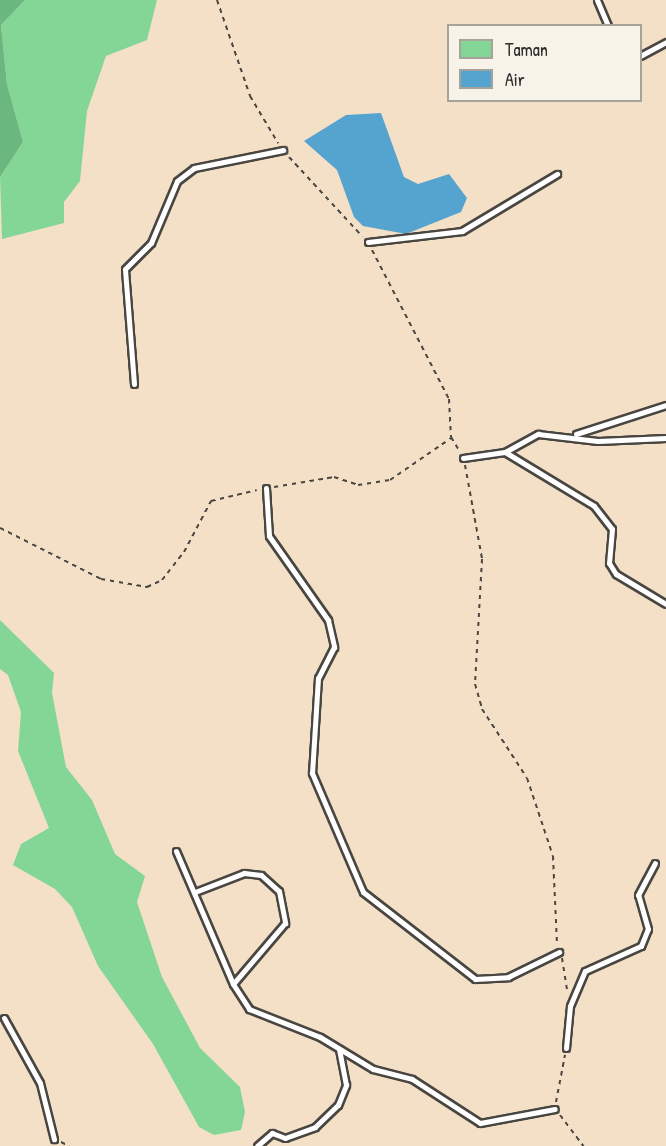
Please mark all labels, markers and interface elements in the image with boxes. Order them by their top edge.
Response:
legend [447,24,642,102]
text: Taman [505,37,548,62]
text: Air [505,67,525,92]

